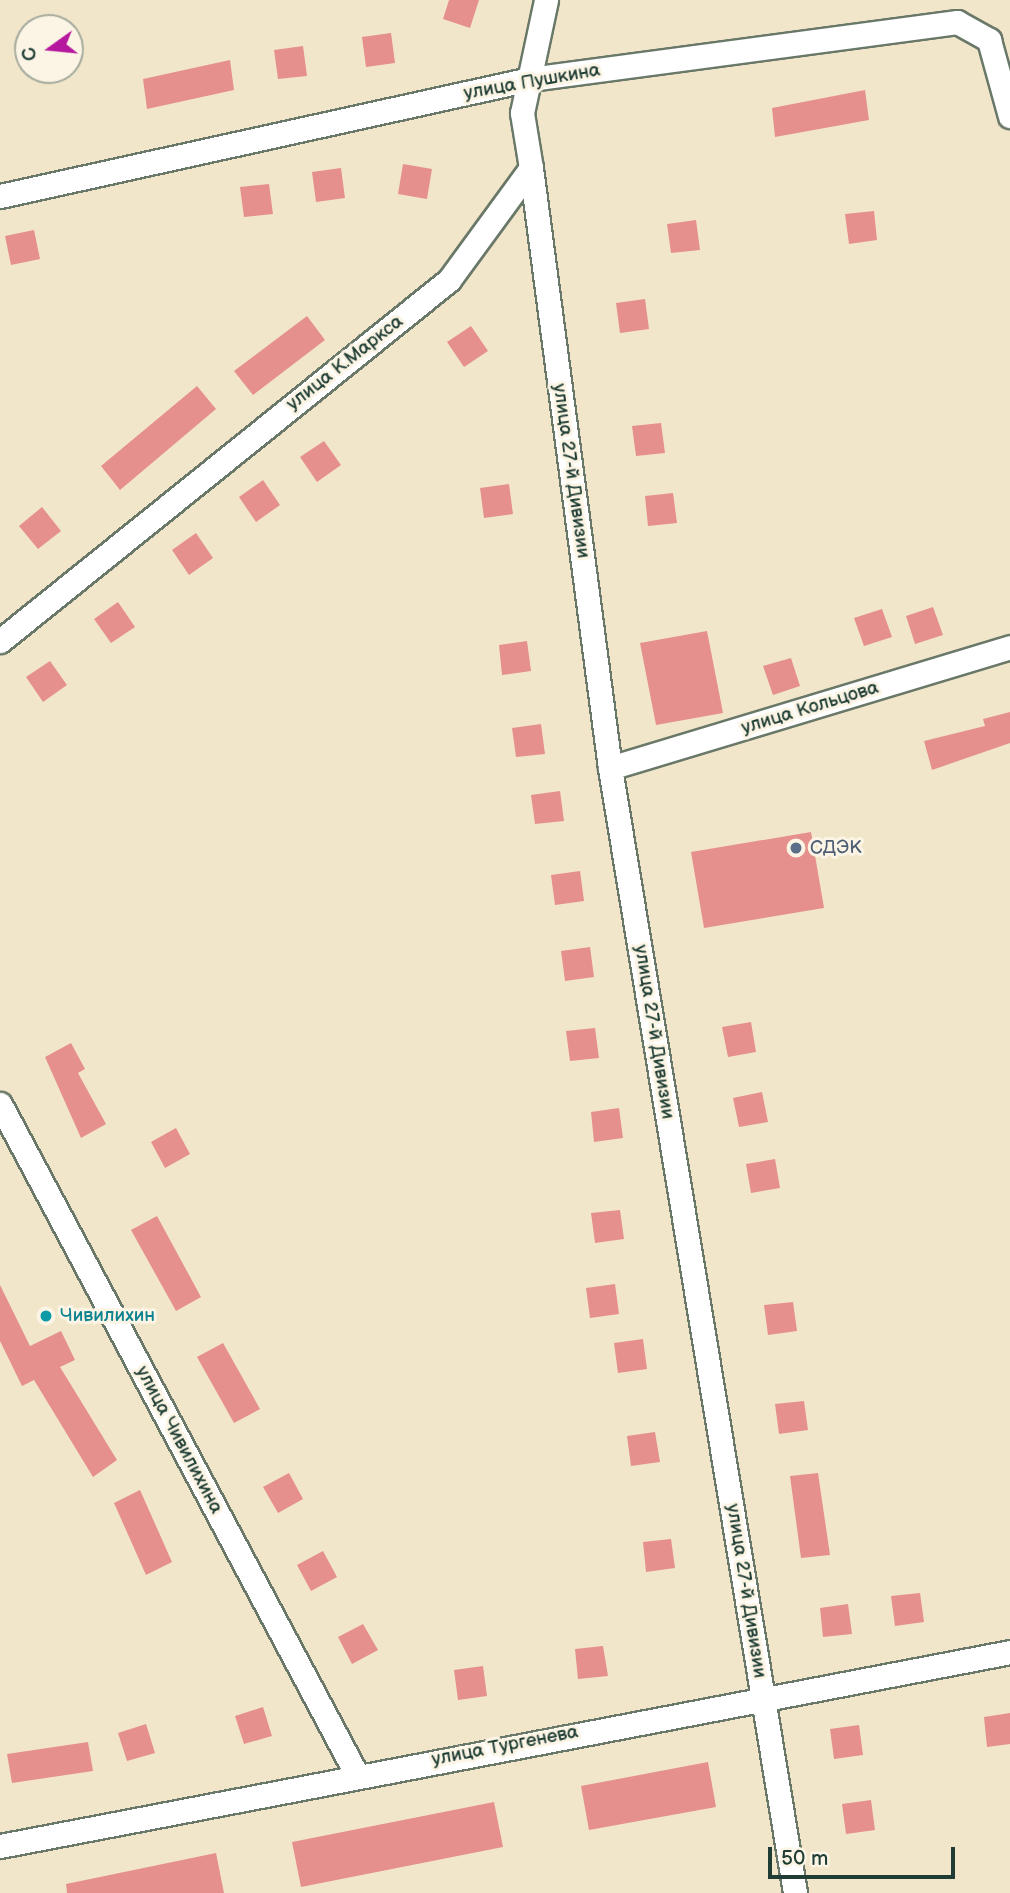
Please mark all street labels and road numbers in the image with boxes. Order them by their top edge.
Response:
street label: улица Пушкина [462,59,602,105]
street label: улица К.Маркса [282,310,408,416]
street label: улица 27-й Дивизии [547,382,595,560]
street label: улица Кольцова [739,676,881,740]
street label: улица 27-й Дивизии [629,943,679,1121]
street label: улица Чивилихина [130,1362,228,1518]
street label: улица 27-й Дивизии [721,1502,771,1680]
street label: улица Тургенева [430,1721,580,1771]

